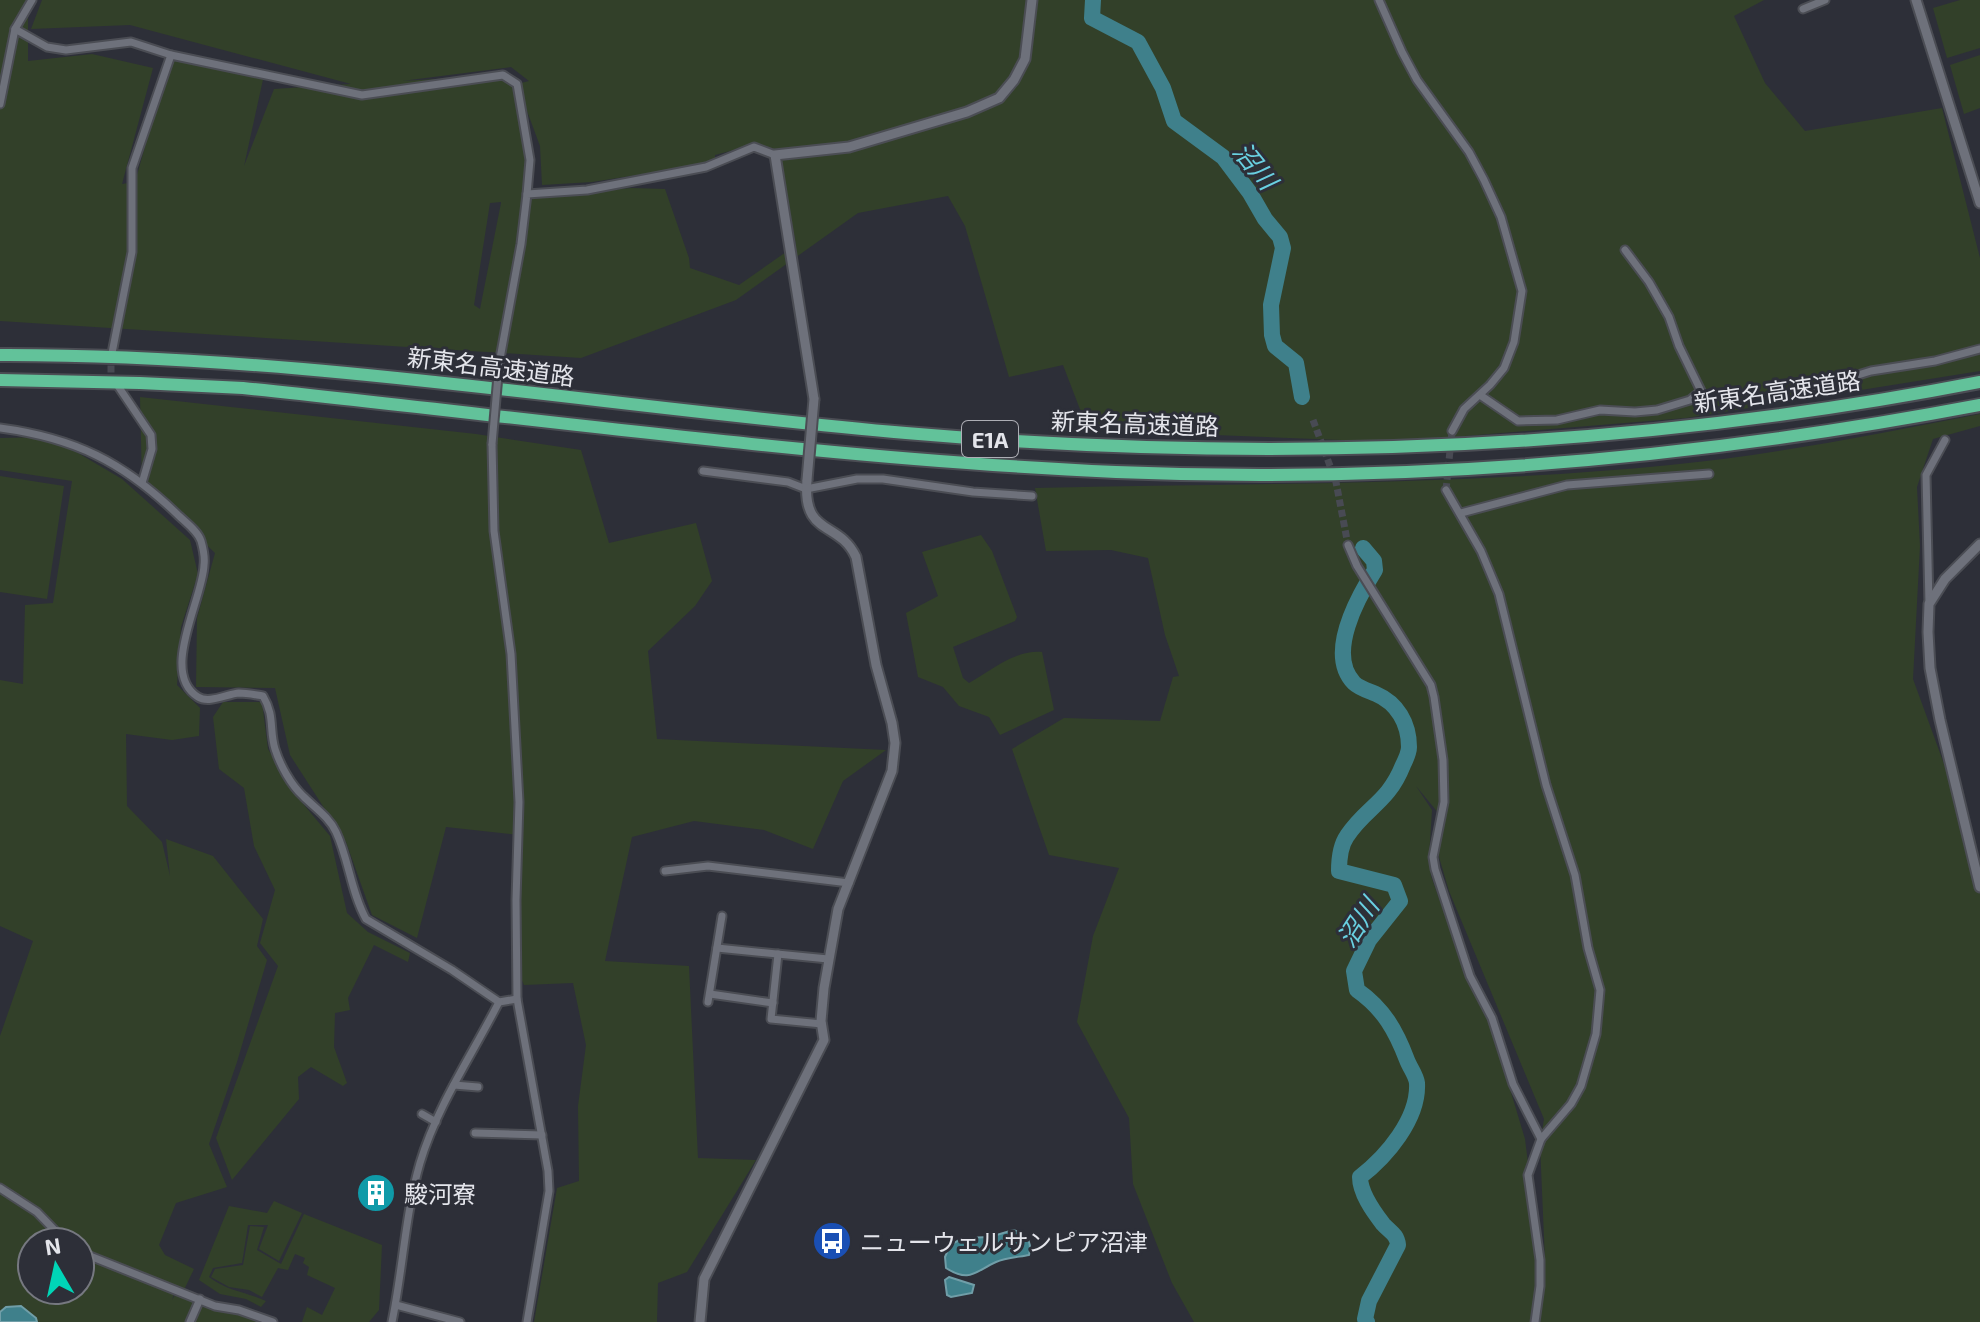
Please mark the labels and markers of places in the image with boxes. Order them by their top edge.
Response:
building icon: 駿河寮 [355,1172,397,1214]
place label: 駿河寮 [404,1179,476,1208]
bus stop icon: ニューウェルサンピア沼津 [811,1220,853,1262]
place label: ニューウェルサンピア沼津 [860,1227,1148,1256]

